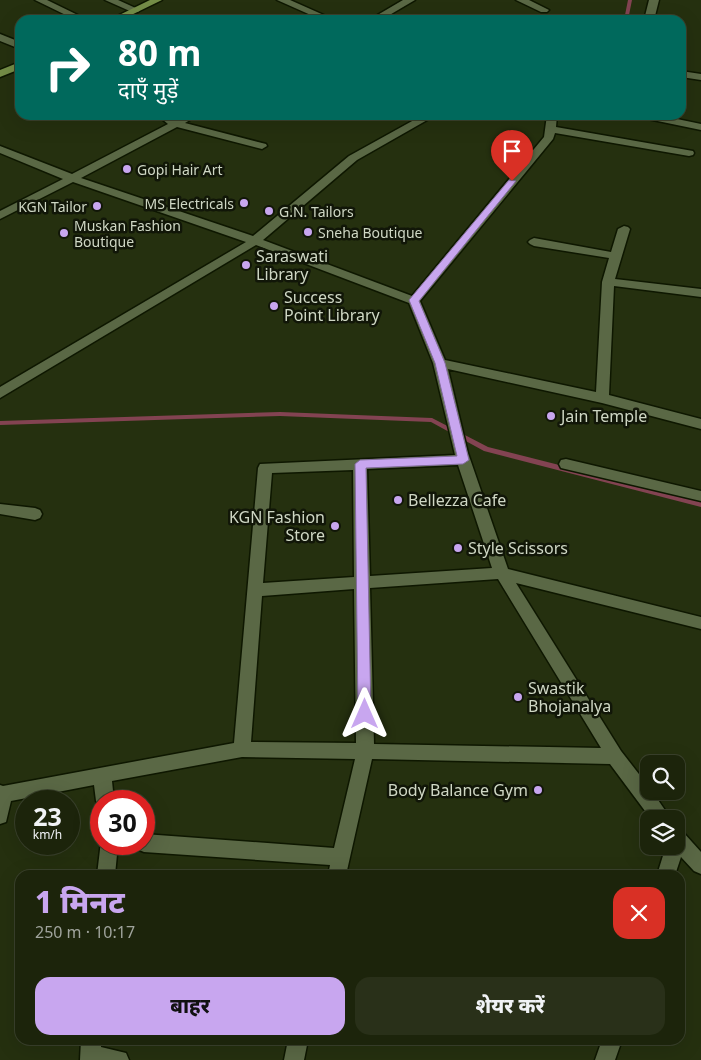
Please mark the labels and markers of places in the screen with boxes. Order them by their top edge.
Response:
pin [491,130,533,181]
place label: Gopi Hair Art [137,160,223,179]
marker: Gopi Hair Art [121,163,133,175]
place label: MS Electricals [145,194,234,213]
place label: KGN Tailor [18,197,87,216]
marker: MS Electricals [238,197,250,209]
marker: KGN Tailor [91,200,103,212]
place label: G.N. Tailors [279,202,354,221]
marker: G.N. Tailors [263,205,275,217]
place label: Muskan Fashion Boutique [74,216,181,251]
place label: Sneha Boutique [318,223,423,242]
marker: Sneha Boutique [302,226,314,238]
marker: Muskan Fashion Boutique [58,227,70,239]
place label: Saraswati Library [256,245,328,285]
marker: Saraswati Library [240,259,252,271]
place label: Success Point Library [284,286,381,326]
marker: Success Point Library [268,300,280,312]
place label: Jain Temple [559,405,647,427]
marker: Jain Temple [545,410,557,422]
place label: Bellezza Cafe [408,489,506,511]
marker: Bellezza Cafe [392,494,404,506]
place label: KGN Fashion Store [229,506,325,546]
marker: KGN Fashion Store [329,520,341,532]
place label: Style Scissors [468,537,568,559]
marker: Style Scissors [452,542,464,554]
place label: Swastik Bhojanalya [528,677,611,717]
marker: Swastik Bhojanalya [512,691,524,703]
place label: Body Balance Gym [388,779,528,801]
marker: Body Balance Gym [532,784,544,796]

